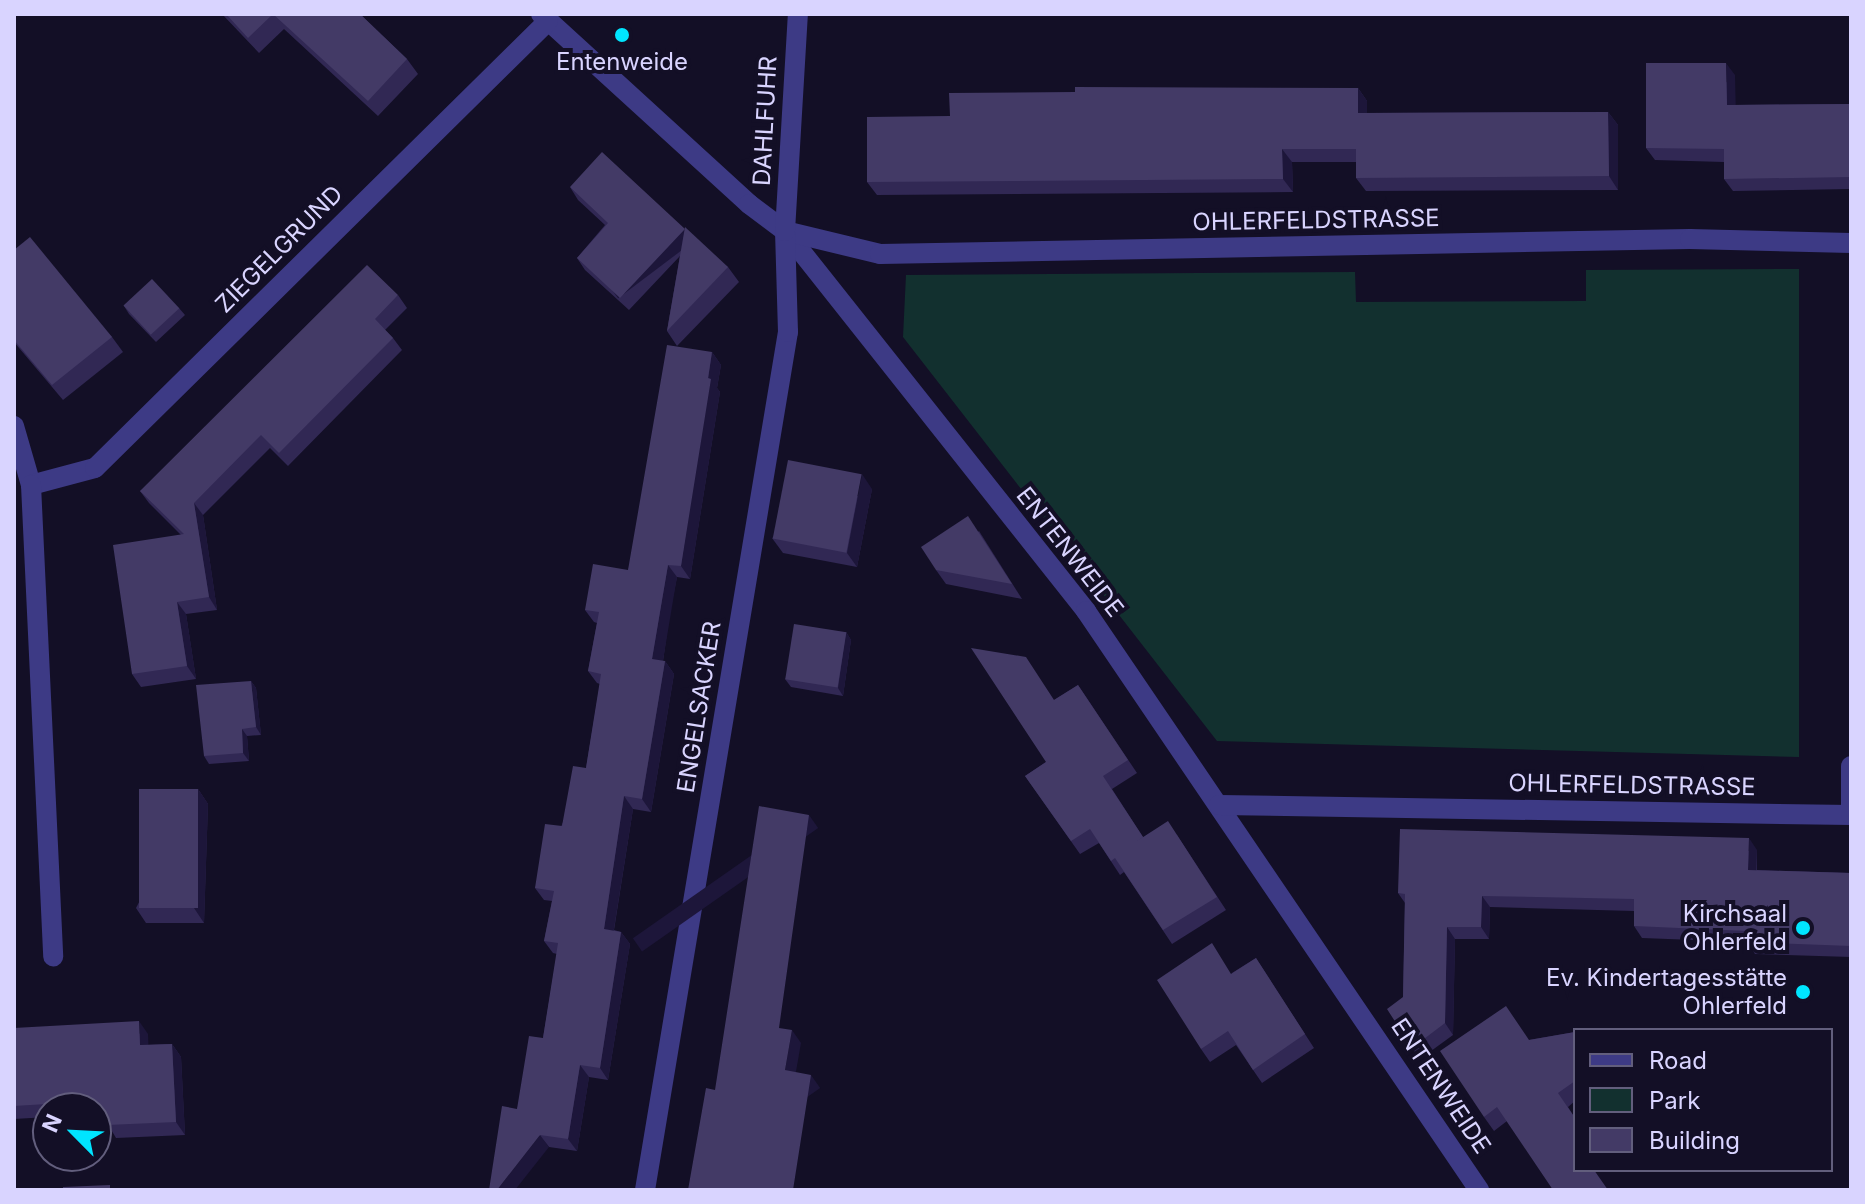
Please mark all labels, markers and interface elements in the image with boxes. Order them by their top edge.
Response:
marker: Entenweide [613,26,631,44]
place label: Entenweide [556,48,688,76]
street label: DAHLFUHR [747,55,783,187]
street label: ZIEGELGRUND [209,179,349,319]
street label: OHLERFELDSTRASSE [1192,203,1440,237]
street label: ENTENWEIDE [1010,481,1130,623]
street label: ENGELSACKER [671,619,727,795]
street label: OHLERFELDSTRASSE [1508,768,1756,802]
place label: Kirchsaal Ohlerfeld [1683,900,1787,956]
marker: Kirchsaal Ohlerfeld [1794,919,1812,937]
place label: Ev. Kindertagesstätte Ohlerfeld [1546,964,1787,1020]
marker: Ev. Kindertagesstätte Ohlerfeld [1794,983,1812,1001]
street label: ENTENWEIDE [1385,1013,1497,1159]
legend [1573,1028,1833,1172]
text: Road [1649,1046,1707,1075]
text: Park [1649,1086,1700,1115]
north arrow [32,1092,112,1172]
text: N [37,1110,67,1136]
text: Building [1649,1126,1740,1155]

